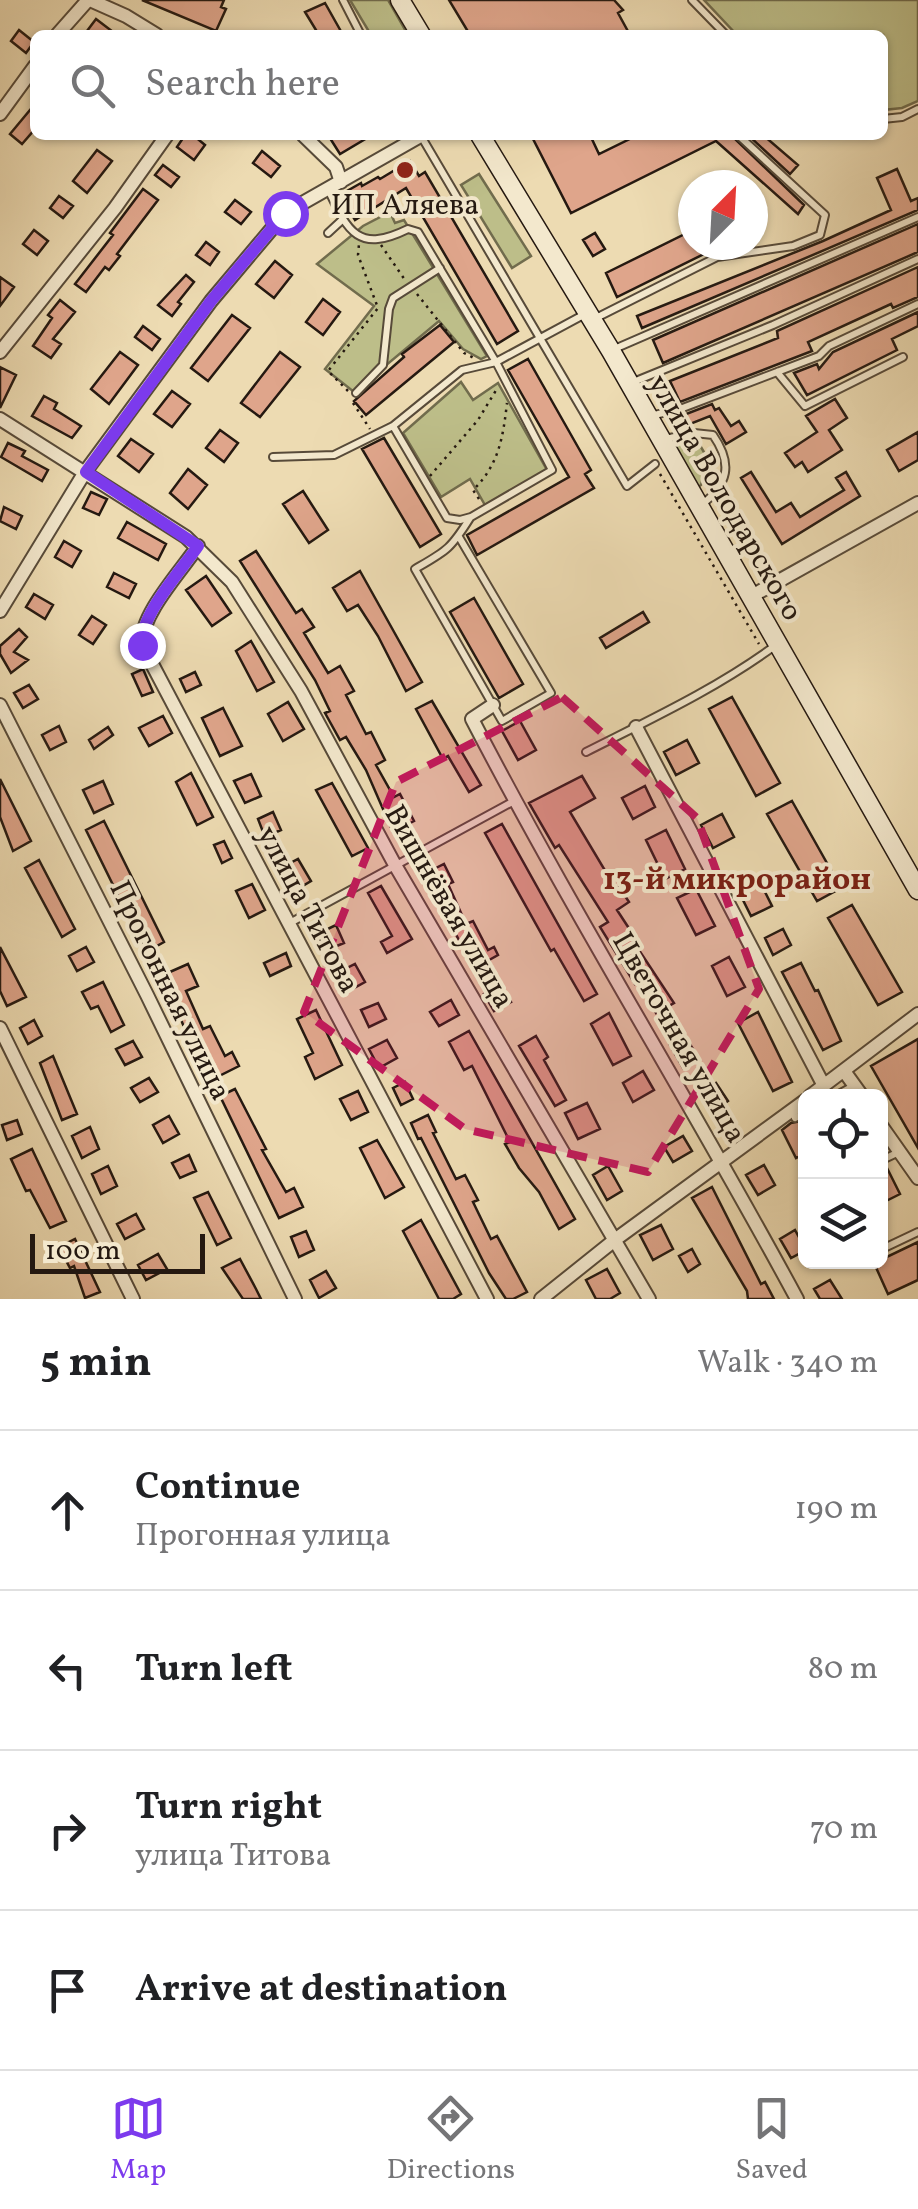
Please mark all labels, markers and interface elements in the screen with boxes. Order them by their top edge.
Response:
search box [30,30,888,140]
icon: search [65,58,120,113]
text: Search here [145,59,340,112]
marker: ИП Аляева [394,159,416,181]
north arrow [678,170,768,260]
place label: ИП Аляева [331,185,479,227]
route start [263,191,309,237]
street label: улица Володарского [636,367,812,629]
route end [120,623,166,669]
street label: Вишнёвая улица [373,797,524,1017]
street label: улица Титова [245,819,369,1001]
district label: 13-й микрорайон [603,859,871,903]
street label: Прогонная улица [98,874,241,1108]
street label: Цветочная улица [601,925,756,1151]
map controls [798,1089,888,1269]
button: locate [798,1089,888,1179]
button: layers [798,1179,888,1269]
scale bar [30,1229,205,1274]
text: 100 m [45,1232,120,1271]
text: 5 min [40,1335,152,1394]
text: Walk · 340 m [697,1342,878,1386]
text: Continue [135,1462,300,1515]
icon: ahead [40,1483,95,1538]
text: 190 m [794,1488,878,1532]
text: Прогонная улица [135,1515,391,1559]
icon: left [40,1643,95,1698]
text: Turn left [135,1644,292,1697]
text: 80 m [808,1648,878,1692]
text: Turn right [135,1782,322,1835]
icon: right [40,1803,95,1858]
text: 70 m [810,1808,878,1852]
text: улица Титова [135,1835,332,1879]
icon: arrive [40,1963,95,2018]
text: Arrive at destination [135,1964,508,2017]
tab: Map [110,2091,166,2190]
tab: Directions [387,2091,515,2190]
tab: Saved [736,2091,808,2190]

